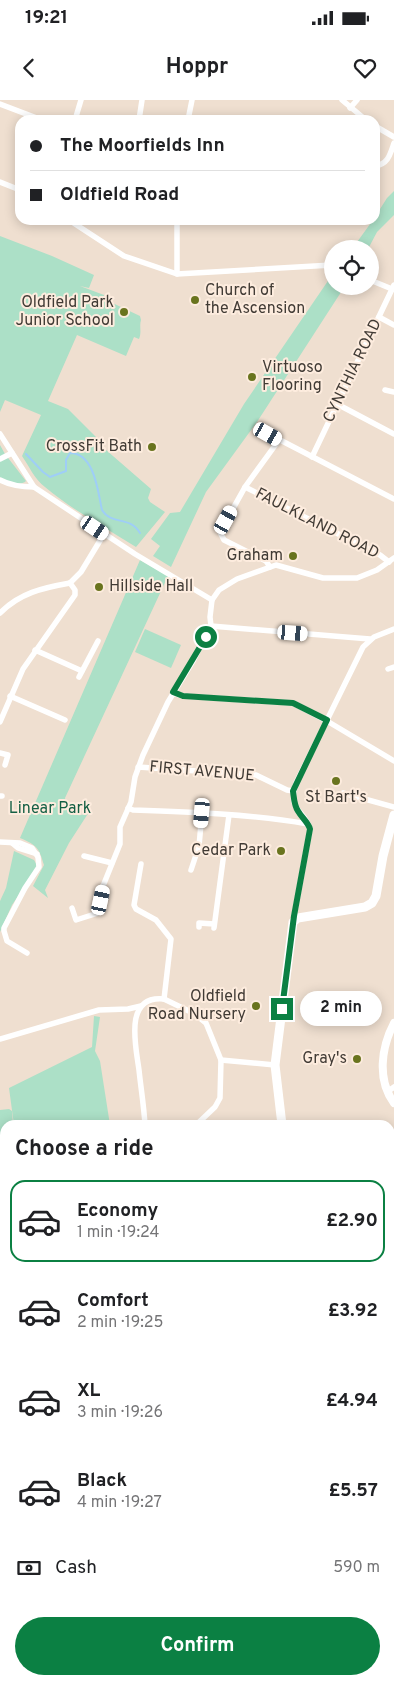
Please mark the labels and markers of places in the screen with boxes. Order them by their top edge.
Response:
place label: Church of the Ascension [205,281,305,319]
place label: Oldfield Park Junior School [15,293,114,331]
marker: Church of the Ascension [189,294,201,306]
marker: Oldfield Park Junior School [118,306,130,318]
place label: Virtuoso Flooring [262,358,323,396]
marker: Virtuoso Flooring [246,371,258,383]
place label: CrossFit Bath [46,437,142,457]
marker: CrossFit Bath [146,441,158,453]
place label: Graham [226,546,283,566]
marker: Graham [287,550,299,562]
place label: Hillside Hall [109,577,193,597]
marker: Hillside Hall [93,581,105,593]
marker: St Bart's [330,775,342,787]
place label: St Bart's [305,788,367,808]
place label: Cedar Park [191,841,271,861]
marker: Cedar Park [275,845,287,857]
place label: Oldfield Road Nursery [148,987,246,1025]
marker: Oldfield Road Nursery [250,1000,262,1012]
place label: Gray's [302,1049,347,1069]
marker: Gray's [351,1053,363,1065]

